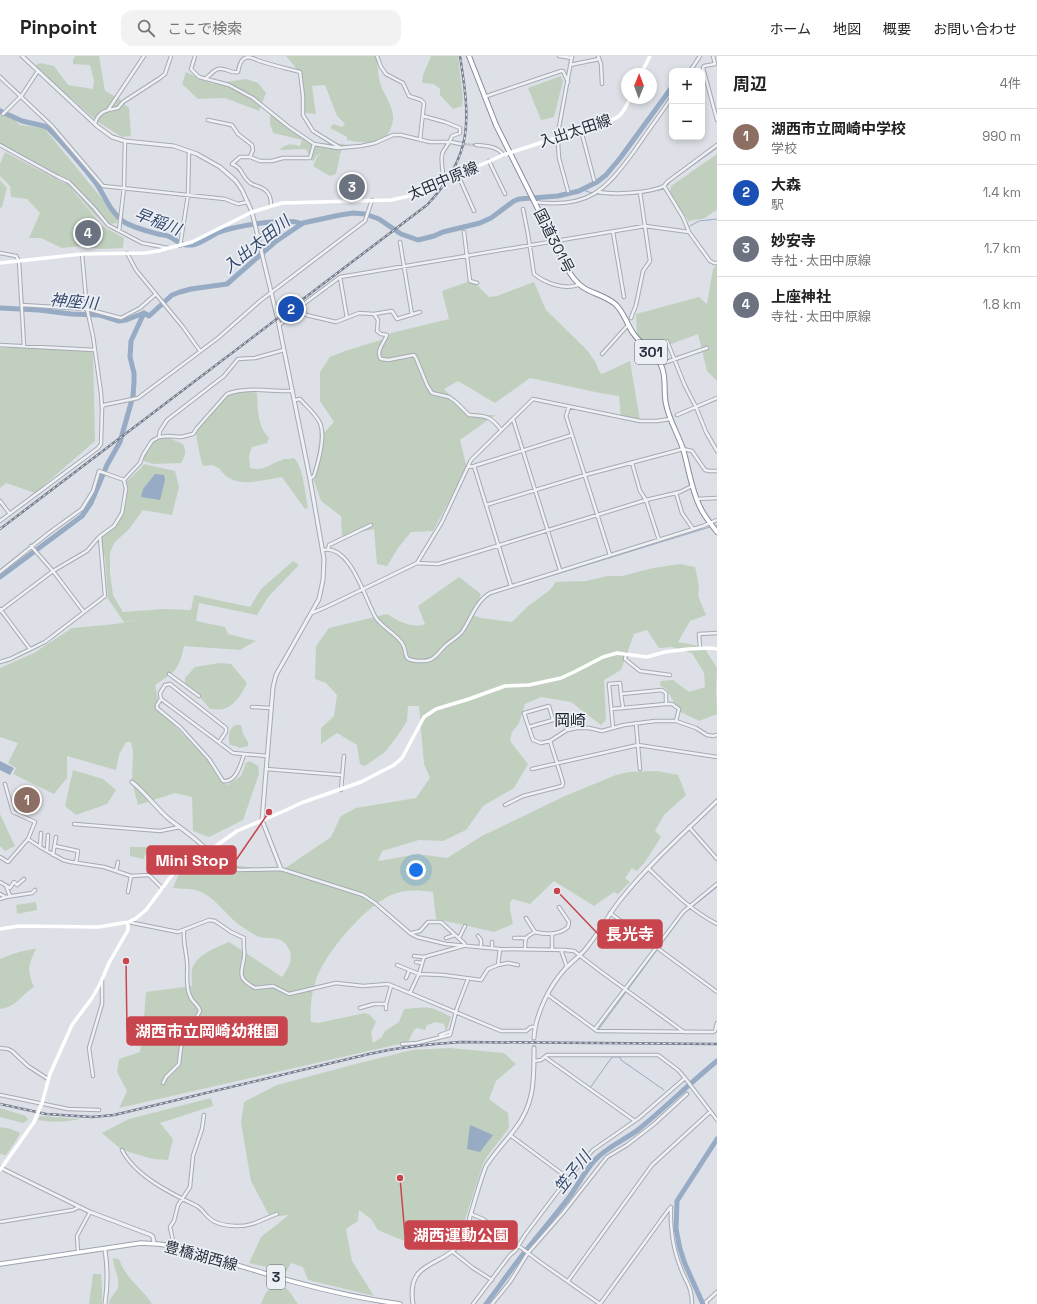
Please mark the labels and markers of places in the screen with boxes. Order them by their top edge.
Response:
pin: 3 [339,172,365,202]
pin: 4 [75,218,101,248]
pin: 2 [278,294,304,324]
pin: 1 [14,785,40,815]
callout: Mini Stop [147,846,236,874]
callout: 長光寺 [598,920,662,948]
callout: 湖西市立岡崎幼稚園 [127,1017,287,1045]
callout: 湖西運動公園 [405,1221,517,1249]

